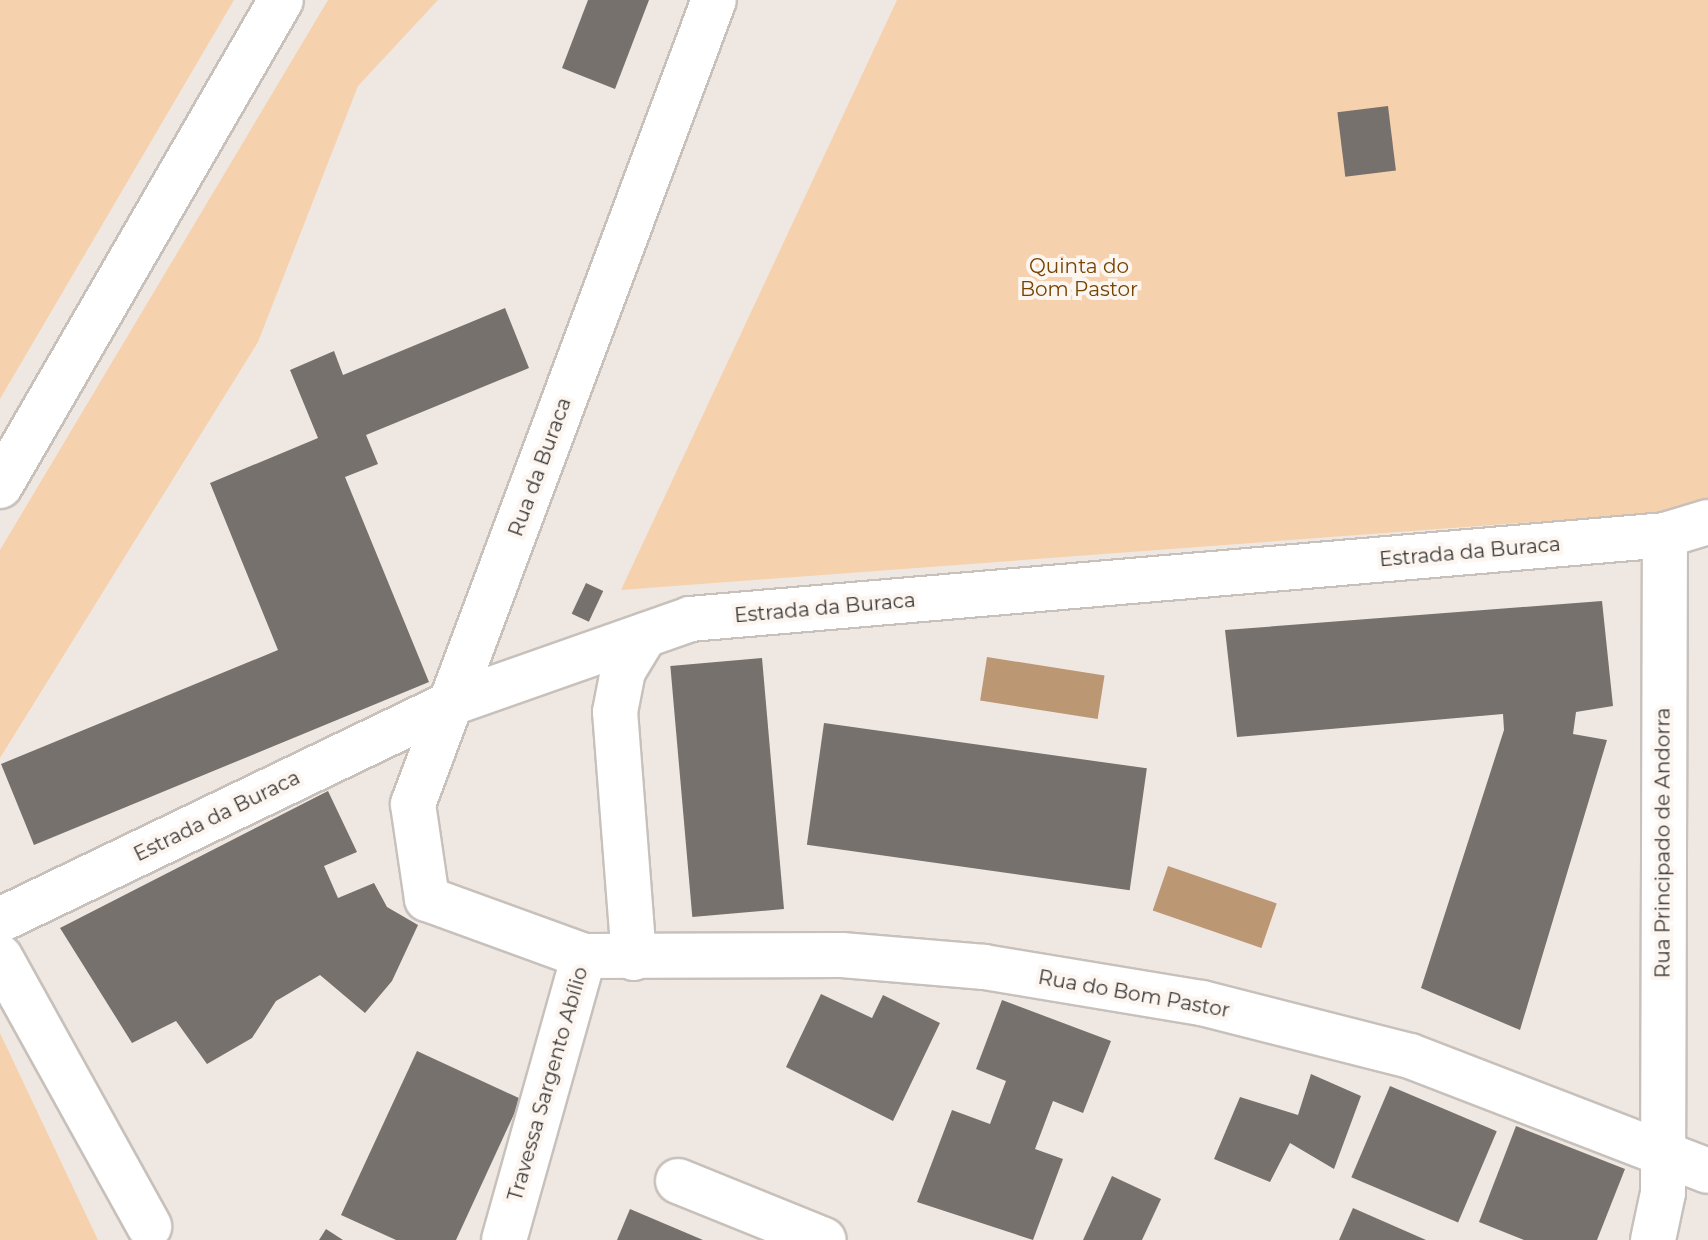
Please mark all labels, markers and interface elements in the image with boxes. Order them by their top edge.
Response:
park label: Quinta do Bom Pastor [1020,254,1138,301]
street label: Rua da Buraca [504,394,576,540]
street label: Estrada da Buraca [1378,532,1562,572]
street label: Estrada da Buraca [733,588,917,628]
street label: Rua Principado de Andorra [1651,708,1675,978]
street label: Estrada da Buraca [130,765,304,867]
street label: Travessa Sargento Abílio [503,964,593,1204]
street label: Rua do Bom Pastor [1036,965,1232,1023]

